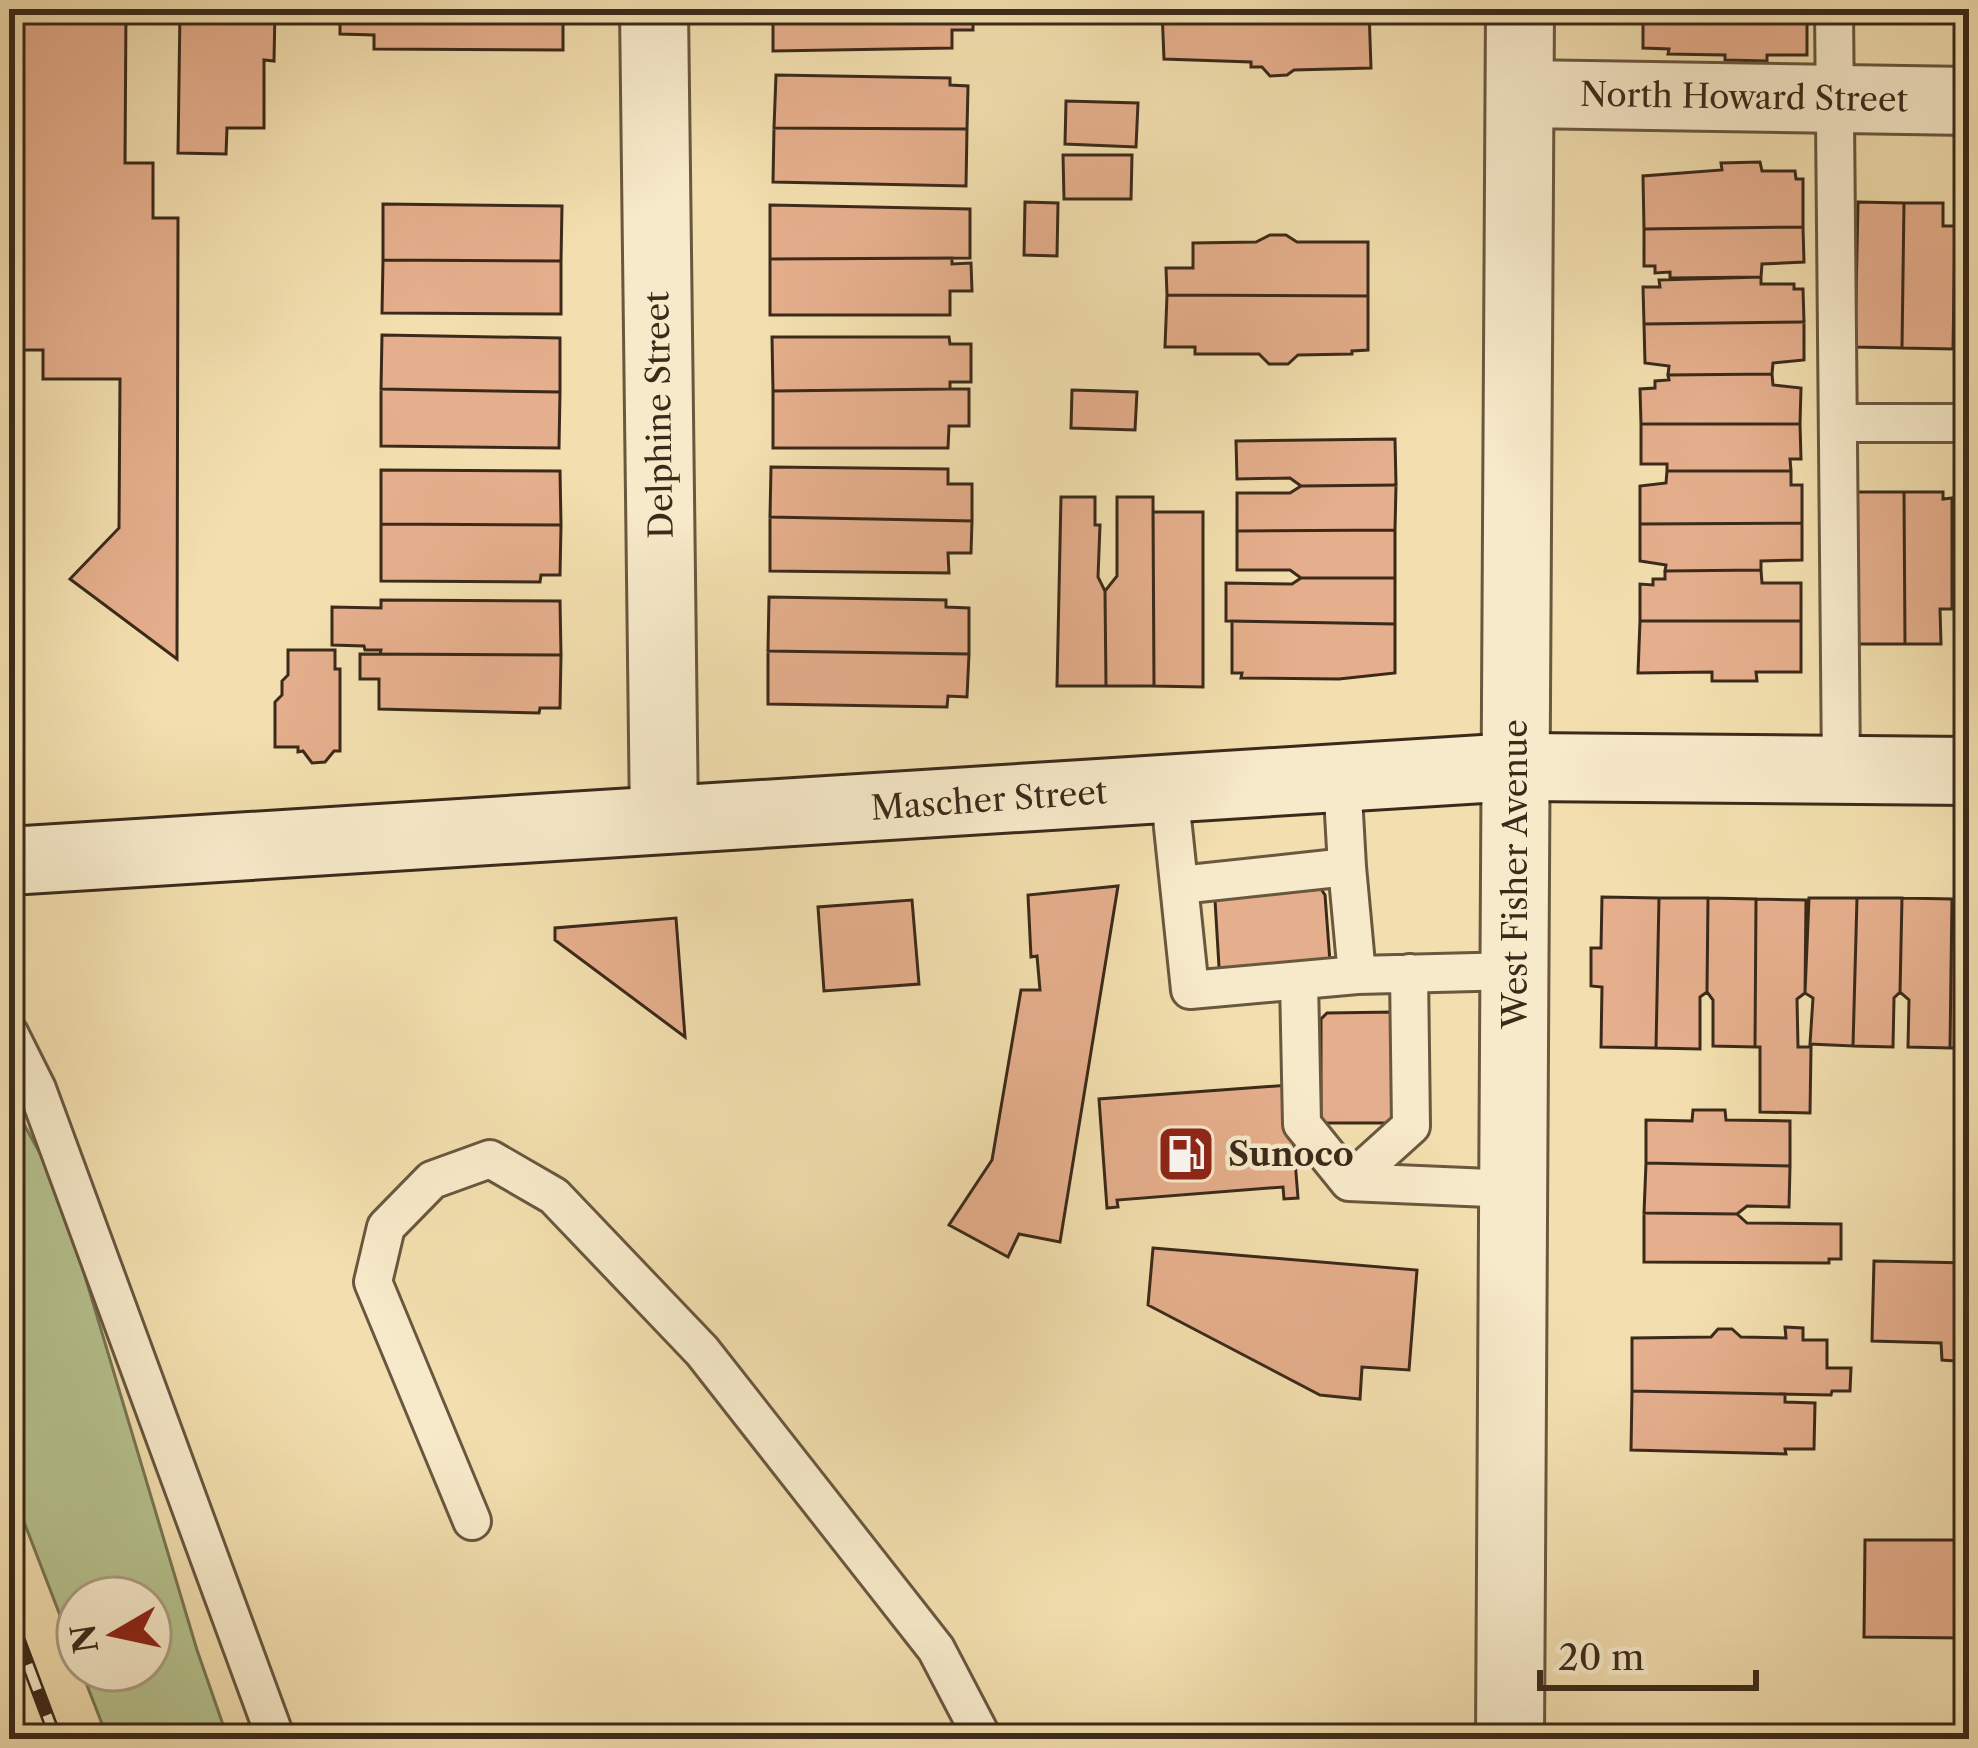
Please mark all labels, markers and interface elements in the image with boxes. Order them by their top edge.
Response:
street label: North Howard Street [1580,74,1909,120]
street label: Delphine Street [636,291,682,539]
street label: West Fisher Avenue [1495,719,1536,1030]
street label: Mascher Street [869,771,1109,829]
fuel station icon: Sunoco [1155,1123,1217,1185]
place label: Sunoco [1228,1134,1354,1175]
north arrow [54,1574,174,1694]
scale bar [1540,1616,1756,1690]
text: N [62,1621,107,1656]
text: 20 m [1558,1635,1645,1679]

